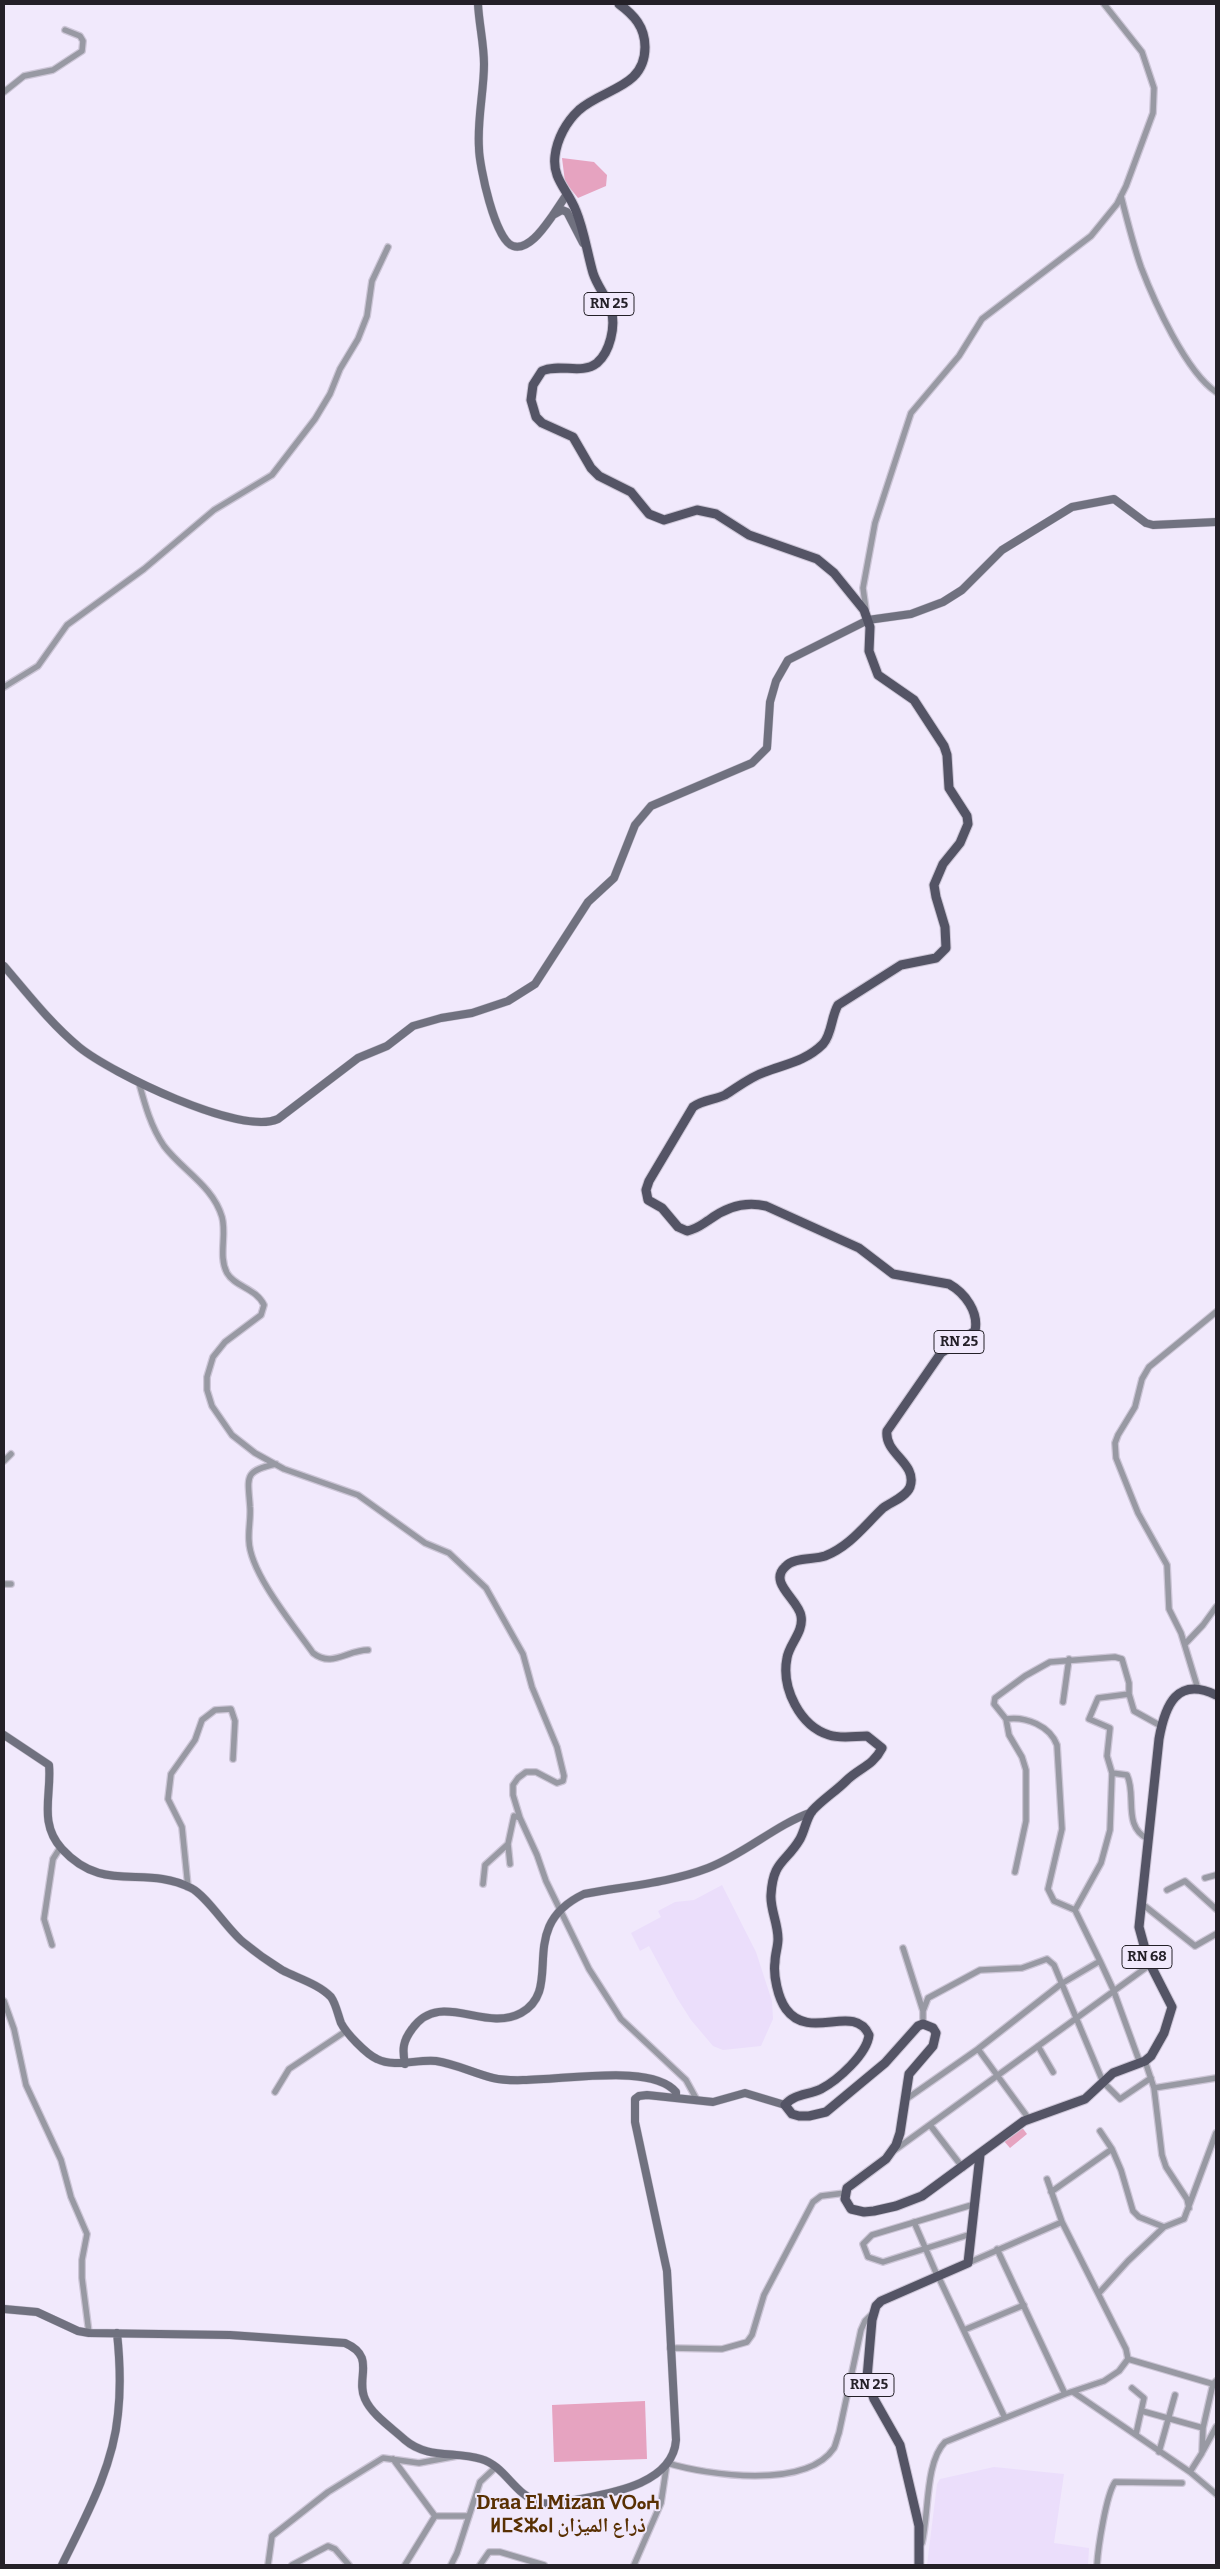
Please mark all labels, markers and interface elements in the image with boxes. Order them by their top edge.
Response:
road number: RN 25 [584,292,634,316]
road number: RN 25 [934,1330,984,1354]
road number: RN 68 [1122,1945,1172,1968]
road number: RN 25 [844,2374,894,2396]
district label: Draa El Mizan ⴸⵔⴰⵄ ⵍⵎⵉⵣⴰⵏ ذراع الميزان [476,2491,660,2538]

